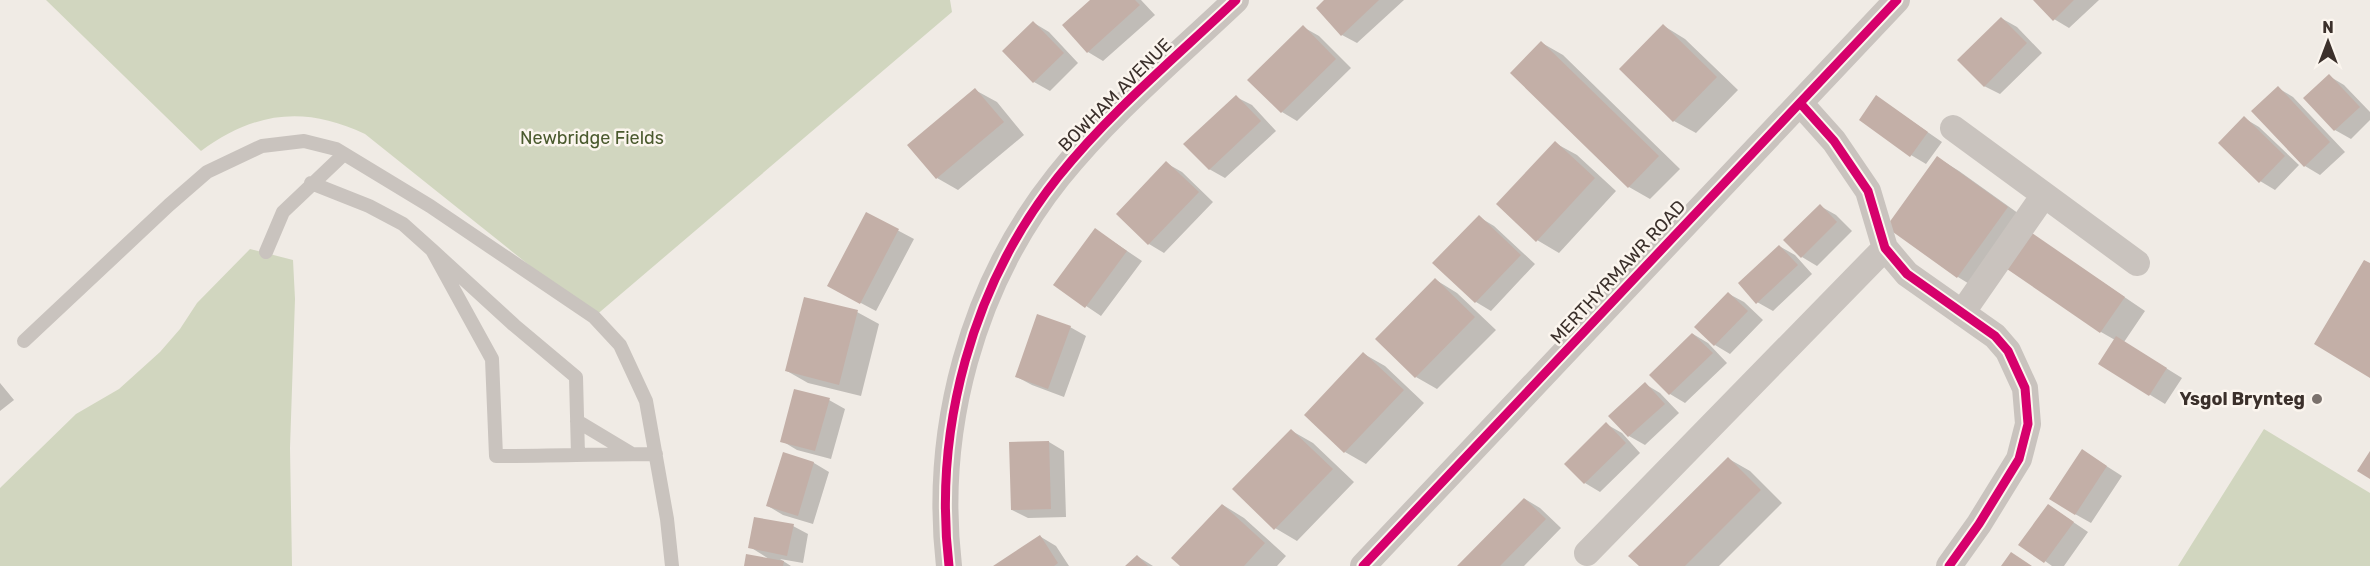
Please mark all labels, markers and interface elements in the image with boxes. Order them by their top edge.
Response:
north arrow [2298,12,2358,72]
text: N [2322,18,2334,37]
street label: BOWHAM AVENUE [1054,34,1176,156]
park label: Newbridge Fields [520,127,664,149]
street label: MERTHYRMAWR ROAD [1546,196,1690,348]
place label: Ysgol Brynteg [2179,388,2305,410]
marker: Ysgol Brynteg [2310,392,2324,406]

